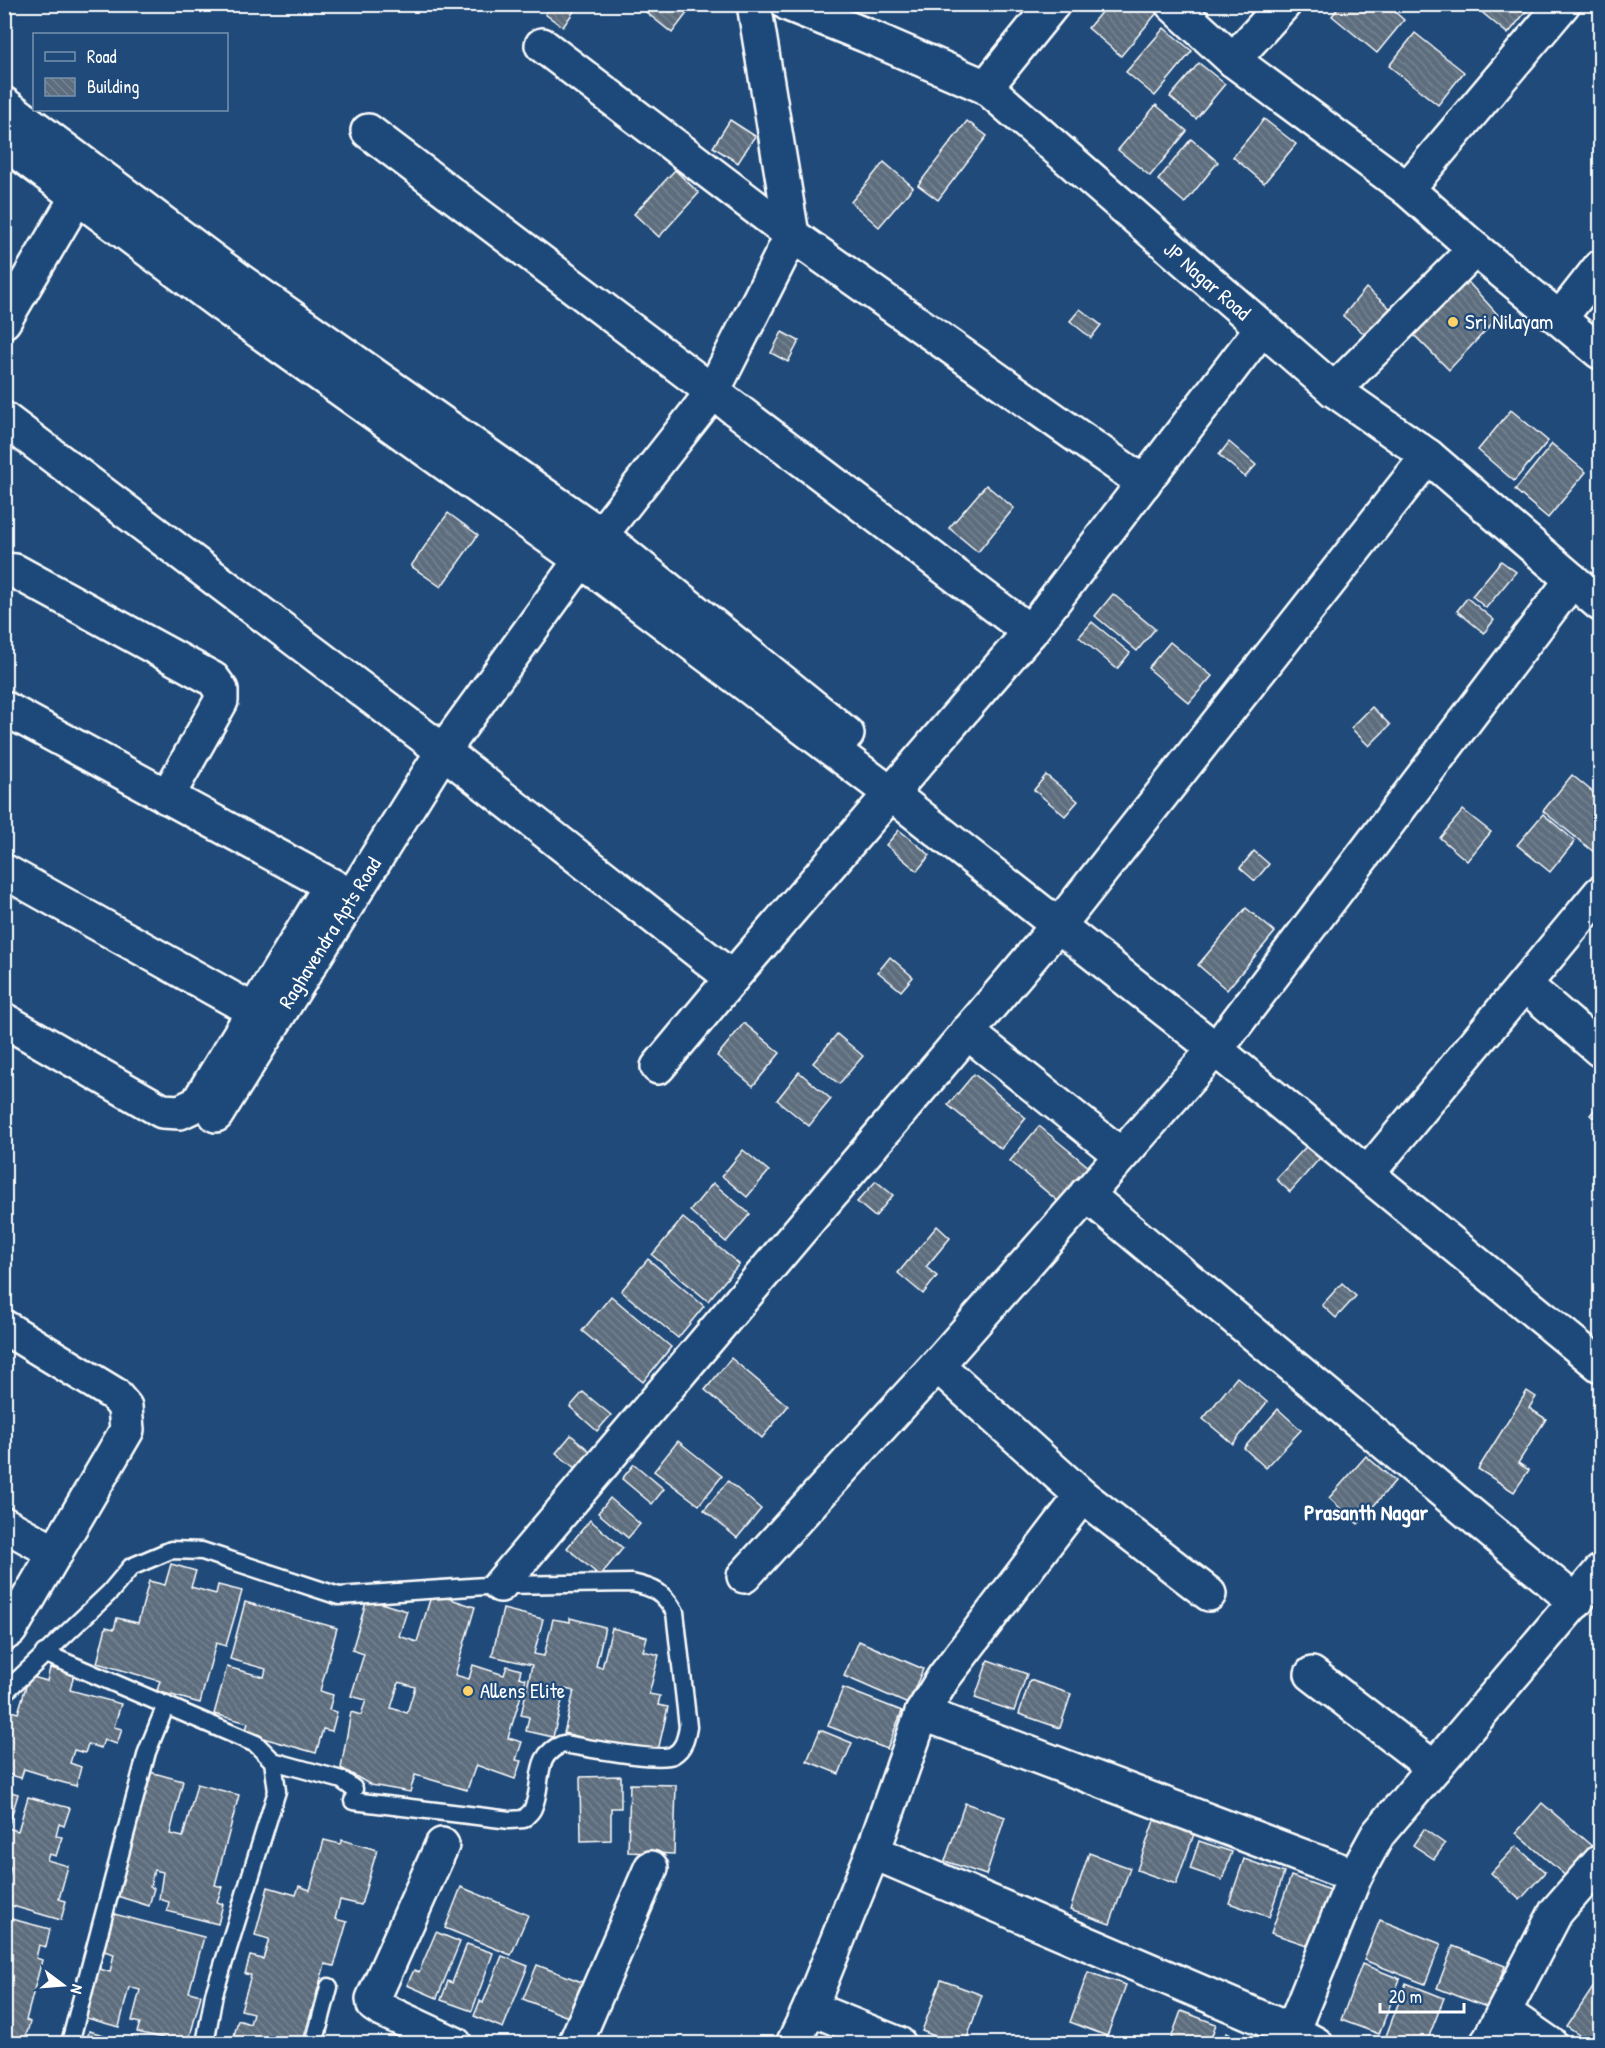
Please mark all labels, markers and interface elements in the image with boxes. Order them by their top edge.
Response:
legend [33,33,228,111]
text: Road [87,44,117,69]
text: Building [87,74,139,99]
street label: JP Nagar Road [1157,235,1257,327]
place label: Sri Nilayam [1465,307,1553,336]
marker: Sri Nilayam [1446,315,1460,329]
street label: Raghavendra Apts Road [271,851,388,1014]
district label: Prasanth Nagar [1304,1497,1428,1528]
place label: Allens Elite [480,1676,565,1705]
marker: Allens Elite [461,1684,475,1698]
north arrow [33,1955,93,2015]
scale bar [1380,1976,1464,2014]
text: N [66,1982,89,1997]
text: 20 m [1389,1984,1422,2009]

